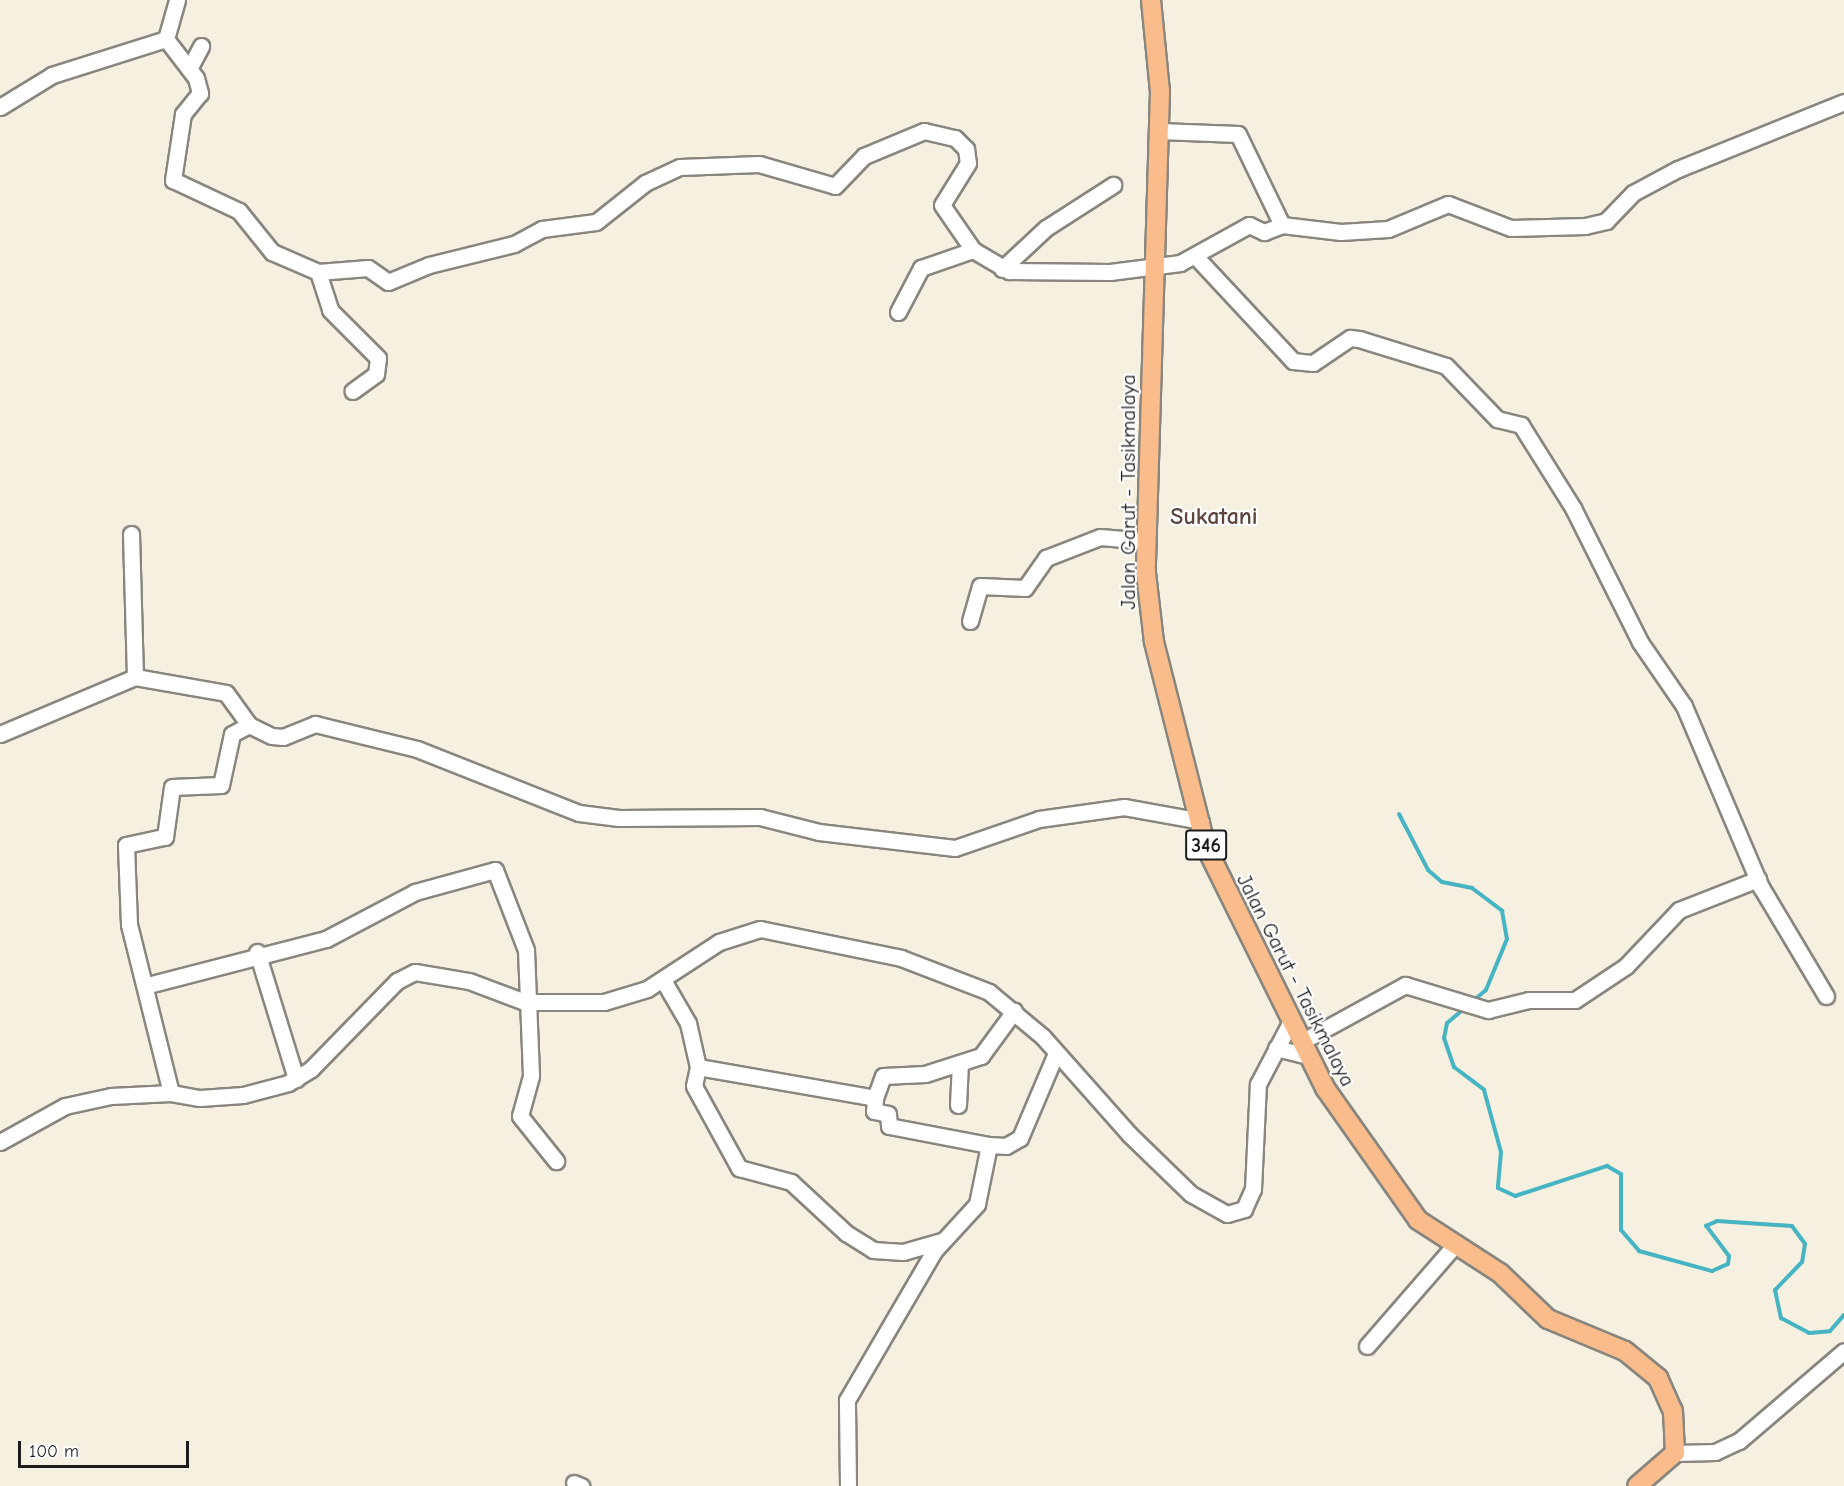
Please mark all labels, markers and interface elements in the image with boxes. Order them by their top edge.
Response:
street label: Jalan Garut - Tasikmalaya [1115,375,1141,609]
district label: Sukatani [1170,503,1258,531]
road number: 346 [1185,828,1227,862]
street label: Jalan Garut - Tasikmalaya [1231,870,1361,1090]
scale bar [21,1429,192,1467]
text: 100 m [29,1441,79,1462]

